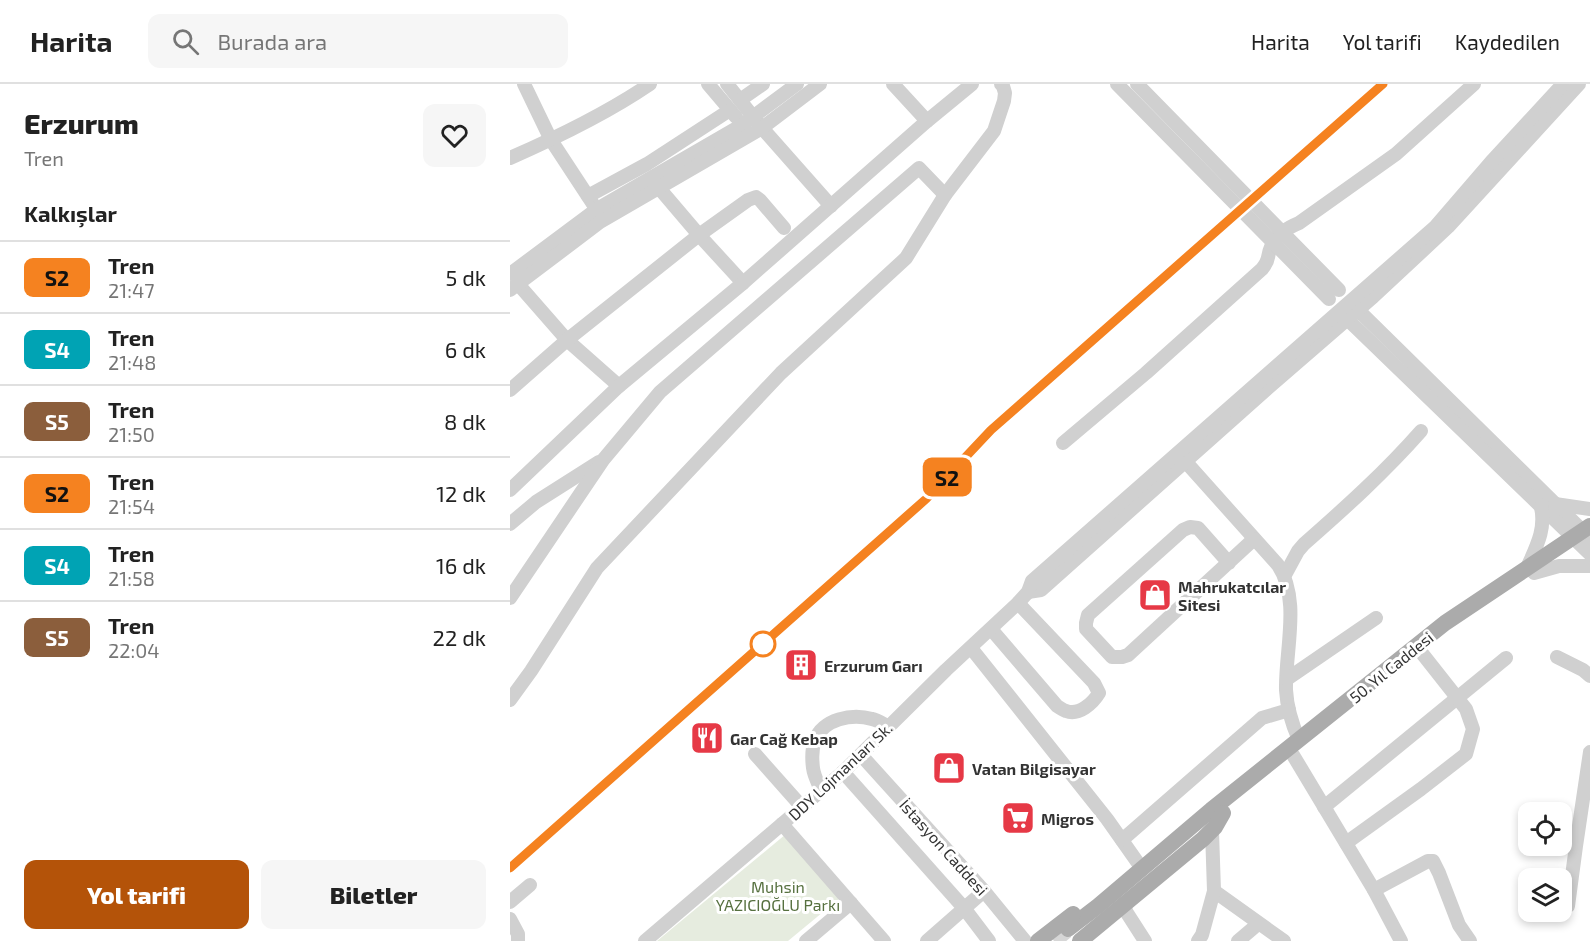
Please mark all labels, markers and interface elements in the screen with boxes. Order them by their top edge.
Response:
search box [148,14,568,68]
text: Harita [30,24,112,58]
icon: search [169,25,202,58]
text: Burada ara [217,28,327,54]
text: Harita [1251,29,1310,54]
text: Yol tarifi [1343,29,1422,54]
text: Kaydedilen [1455,29,1560,54]
button: heart [423,104,486,167]
text: Erzurum [24,106,139,140]
text: Tren [24,146,64,170]
text: Kalkışlar [24,200,117,226]
text: Tren [108,252,154,278]
text: 5 dk [445,264,486,290]
text: S2 [45,265,69,290]
text: 21:47 [108,278,154,302]
text: Tren [108,324,154,350]
text: 6 dk [445,336,486,362]
text: S4 [44,337,70,362]
text: 21:48 [108,350,156,374]
text: Tren [108,396,154,422]
text: 8 dk [444,408,486,434]
text: S5 [45,409,69,434]
text: 21:50 [108,422,155,446]
line badge: S2 [920,458,974,496]
text: S2 [935,465,959,490]
text: Tren [108,468,154,494]
text: 12 dk [436,480,486,506]
text: S2 [45,481,69,506]
text: 21:54 [108,494,155,518]
text: Tren [108,540,154,566]
text: 16 dk [436,552,486,578]
text: S4 [44,553,70,578]
text: 21:58 [108,566,155,590]
shop icon: Mahrukatcılar Sitesi [1137,577,1173,613]
place label: Mahrukatcılar Sitesi [1178,577,1286,614]
text: Tren [108,612,154,638]
text: 22 dk [433,624,486,650]
text: S5 [45,625,69,650]
street label: 50. Yıl Caddesi [1345,627,1437,707]
unlabelled marker [750,631,776,657]
text: 22:04 [108,638,160,662]
building icon: Erzurum Garı [783,647,819,683]
place label: Erzurum Garı [824,656,923,675]
street label: DDY Lojmanları Sk. [784,718,896,825]
restaurant icon: Gar Cağ Kebap [689,720,725,756]
place label: Gar Cağ Kebap [730,729,838,748]
shop icon: Vatan Bilgisayar [931,750,967,786]
place label: Vatan Bilgisayar [972,759,1096,779]
street label: İstasyon Caddesi [896,795,992,899]
supermarket icon: Migros [1000,800,1036,836]
map controls [1518,802,1572,922]
button: locate [1518,802,1572,856]
place label: Migros [1041,809,1094,828]
button: Yol tarifi [24,860,249,929]
button: Biletler [261,860,486,929]
button: layers [1518,868,1572,922]
park label: Muhsin YAZICIOĞLU Parkı [716,877,840,914]

